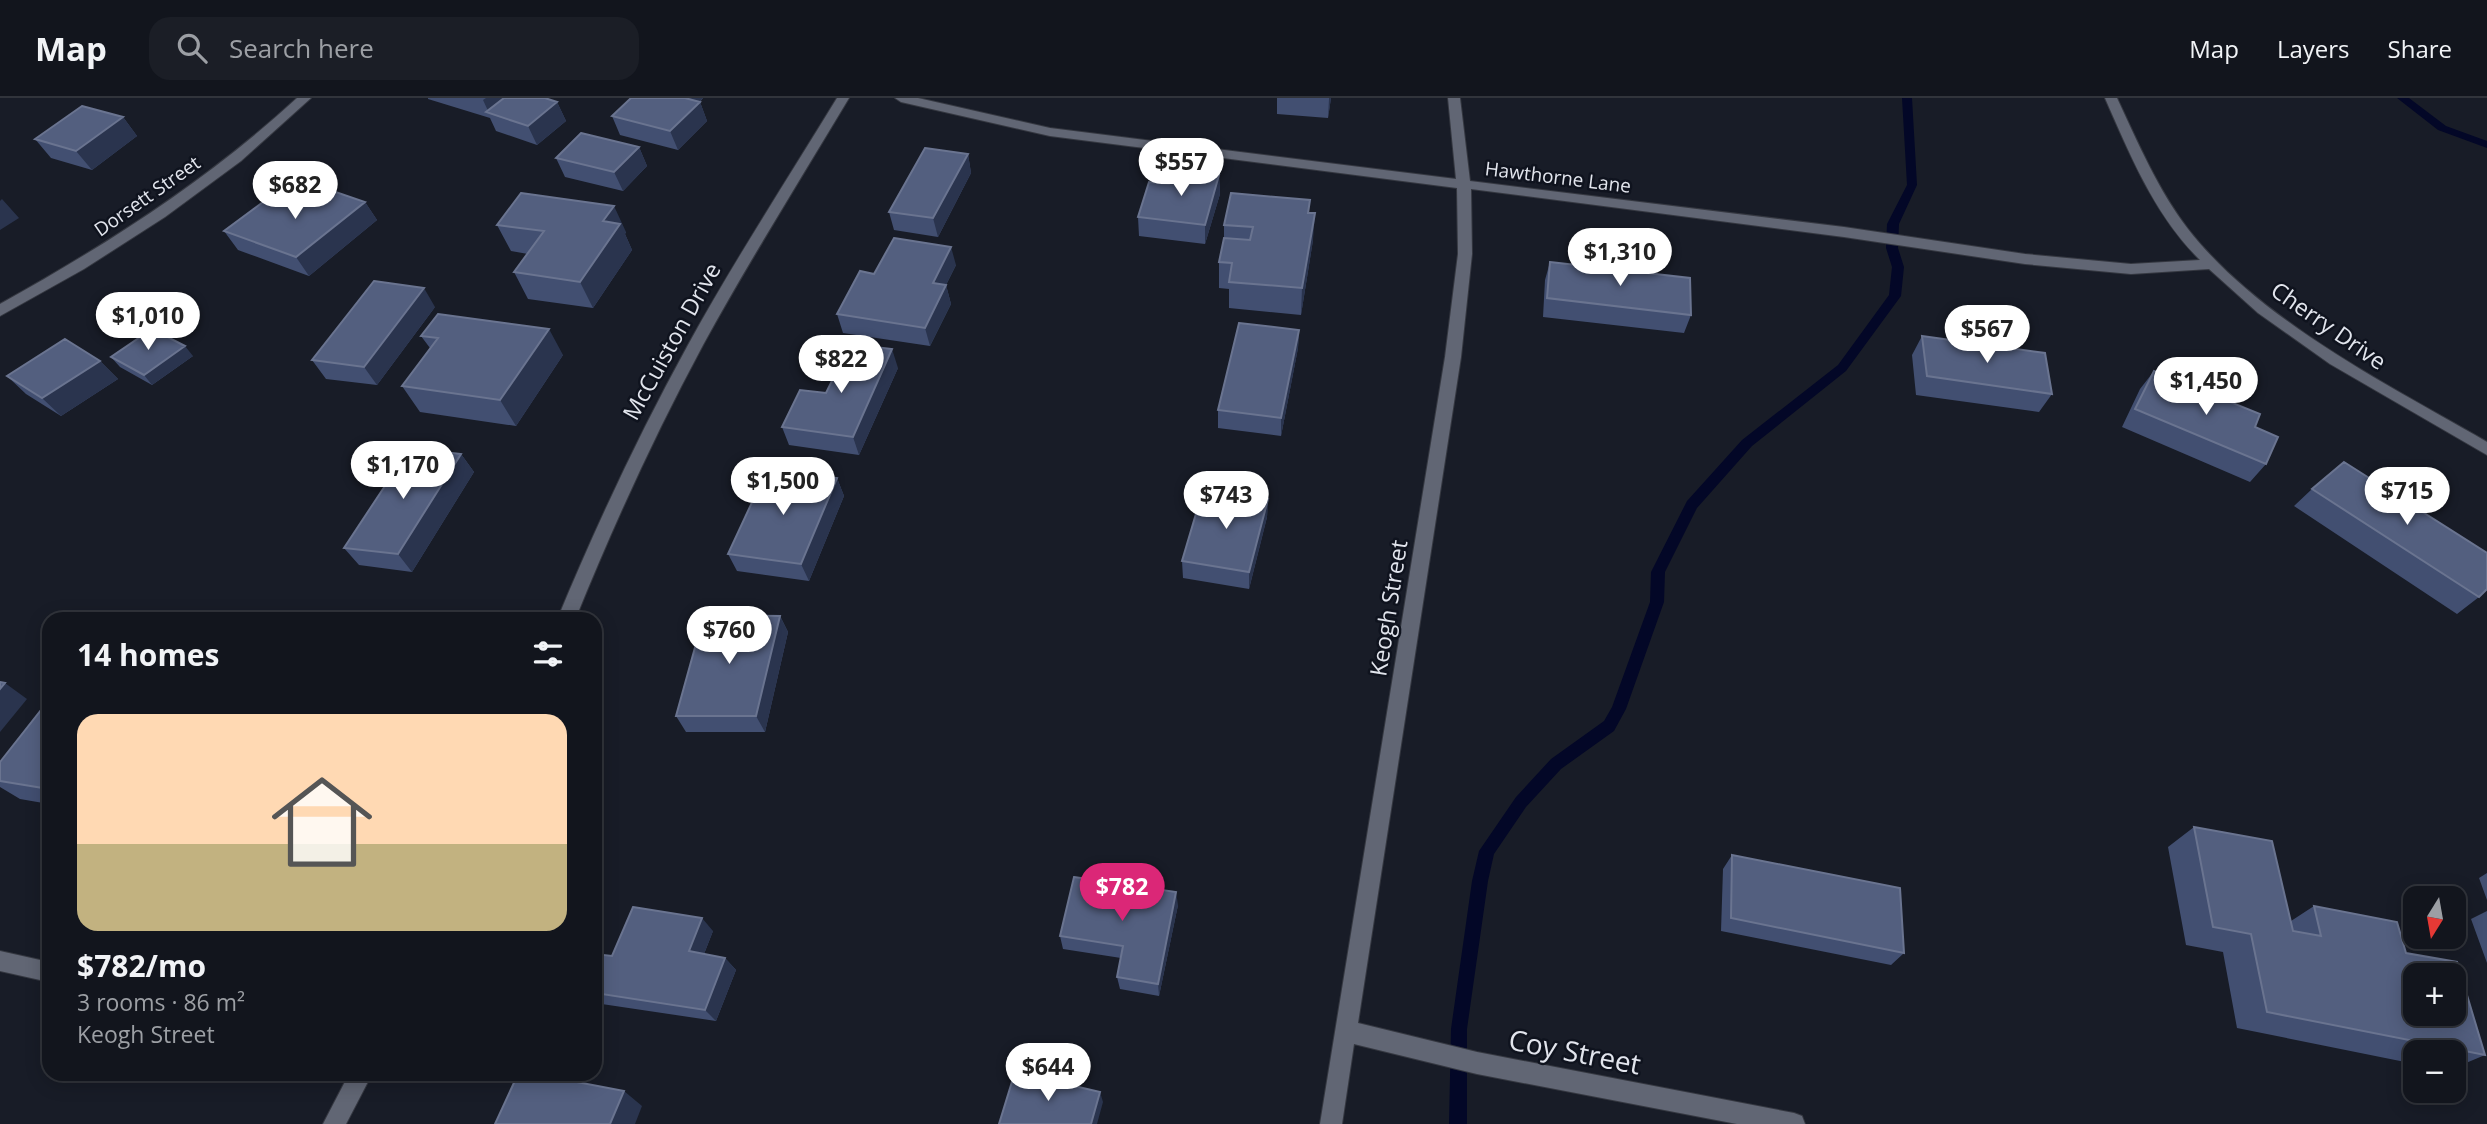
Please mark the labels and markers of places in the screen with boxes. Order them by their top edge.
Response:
pin: $557 [1140,139,1222,198]
pin: $682 [254,162,336,221]
pin: $1,310 [1563,228,1677,288]
pin: $1,010 [91,292,205,352]
pin: $567 [1946,306,2028,365]
pin: $822 [800,336,882,395]
pin: $1,450 [2149,358,2263,417]
pin: $1,170 [346,442,460,501]
pin: $1,500 [726,458,840,517]
pin: $715 [2366,468,2448,527]
pin: $743 [1185,472,1267,531]
pin: $760 [688,606,770,666]
pin: $782 [1081,864,1163,923]
pin: $644 [1007,1044,1089,1103]

